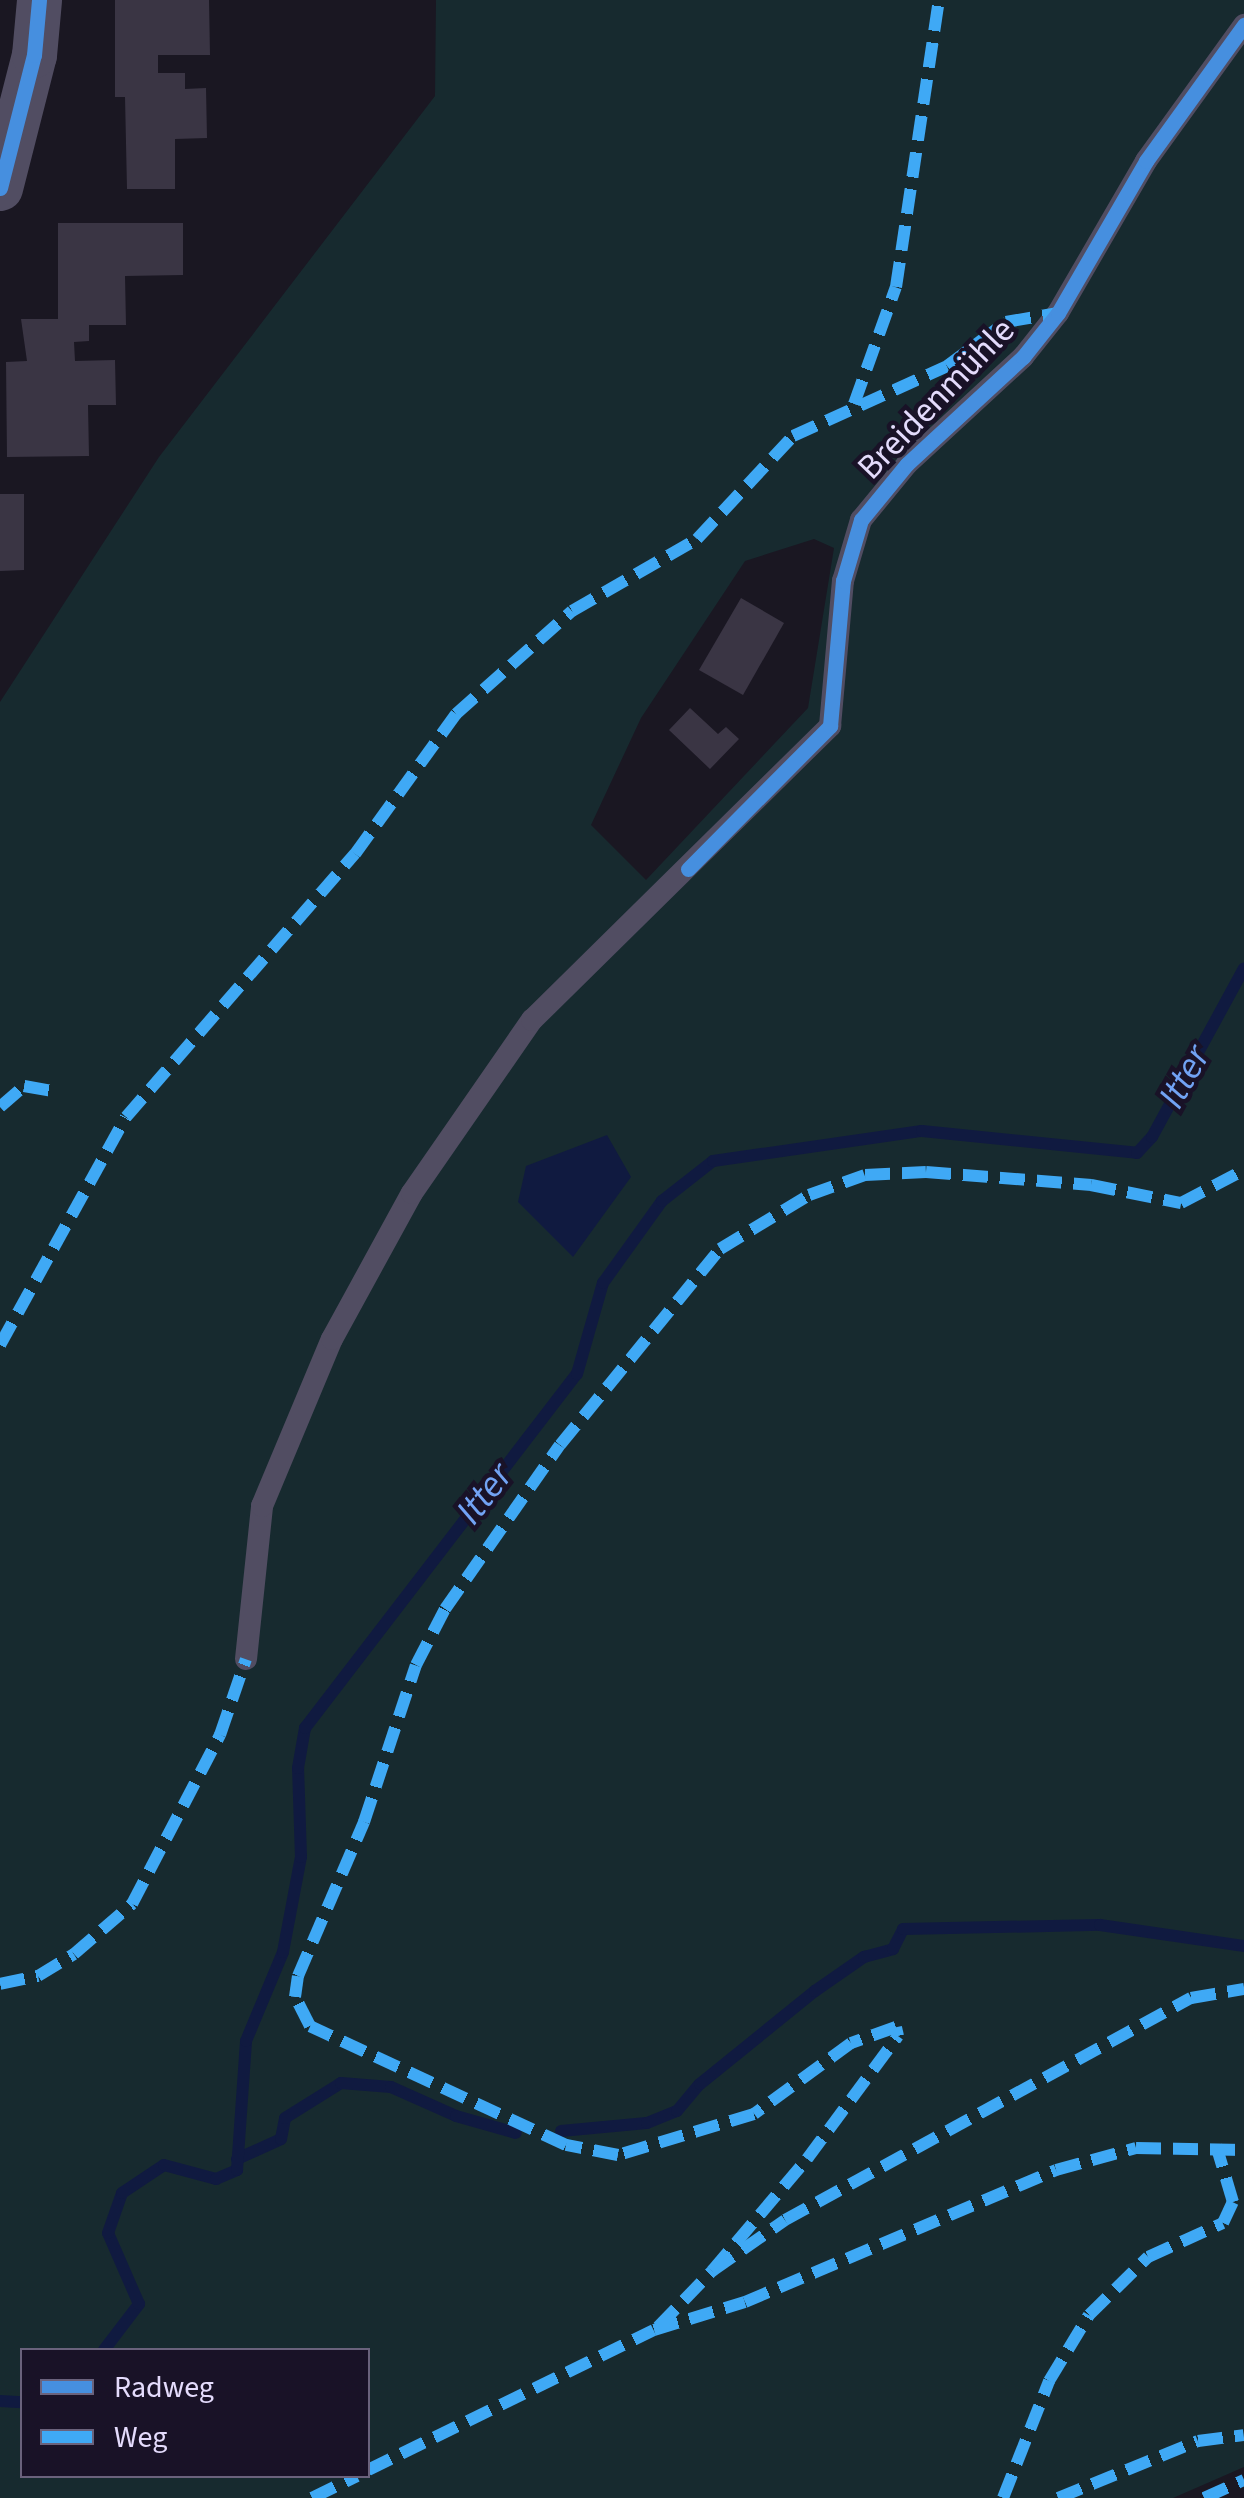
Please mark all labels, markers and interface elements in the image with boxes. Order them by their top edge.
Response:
street label: Breidenmühle [849,310,1023,488]
water label: Itter [1149,1038,1221,1116]
water label: Itter [447,1454,523,1534]
legend [20,2348,370,2478]
text: Radweg [114,2366,214,2409]
text: Weg [114,2416,167,2459]

